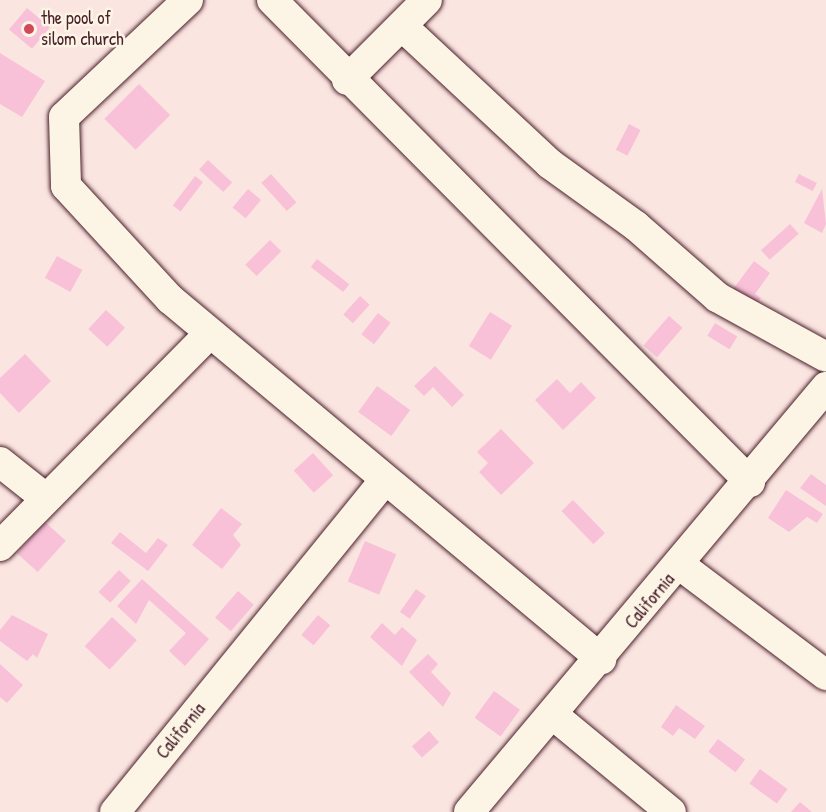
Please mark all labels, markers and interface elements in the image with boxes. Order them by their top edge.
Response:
place label: the pool of silom church [41,8,124,50]
marker: the pool of silom church [22,22,36,36]
street label: California [621,569,679,633]
street label: California [152,699,210,763]

